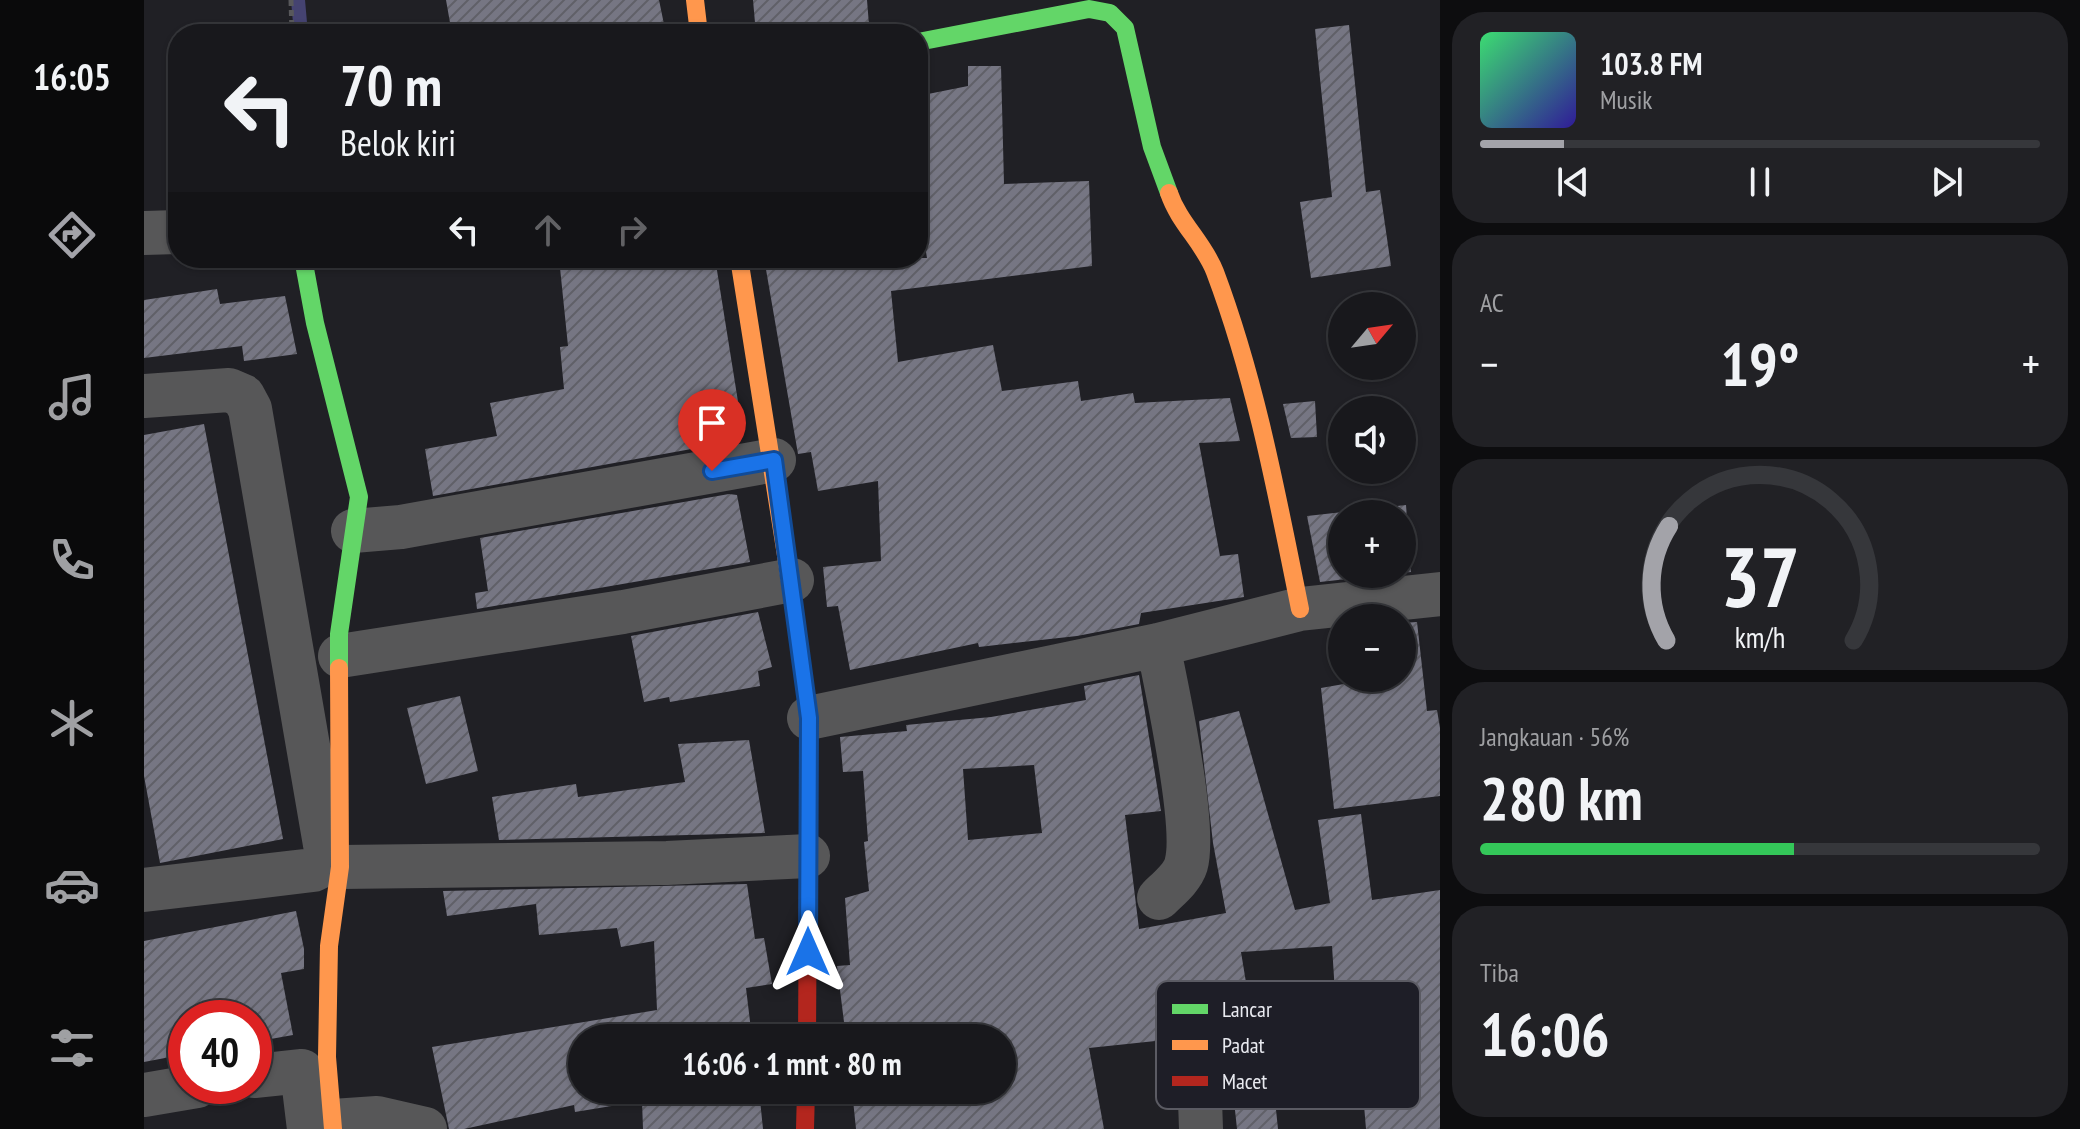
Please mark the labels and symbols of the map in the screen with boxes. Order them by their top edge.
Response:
north arrow [1328,292,1416,380]
pin [678,389,746,471]
position arrow [766,910,850,994]
legend [1156,981,1420,1109]
text: Lancar [1222,995,1272,1023]
speed limit sign: 40 [168,1000,272,1104]
text: Padat [1222,1031,1265,1059]
text: Macet [1222,1067,1267,1095]

